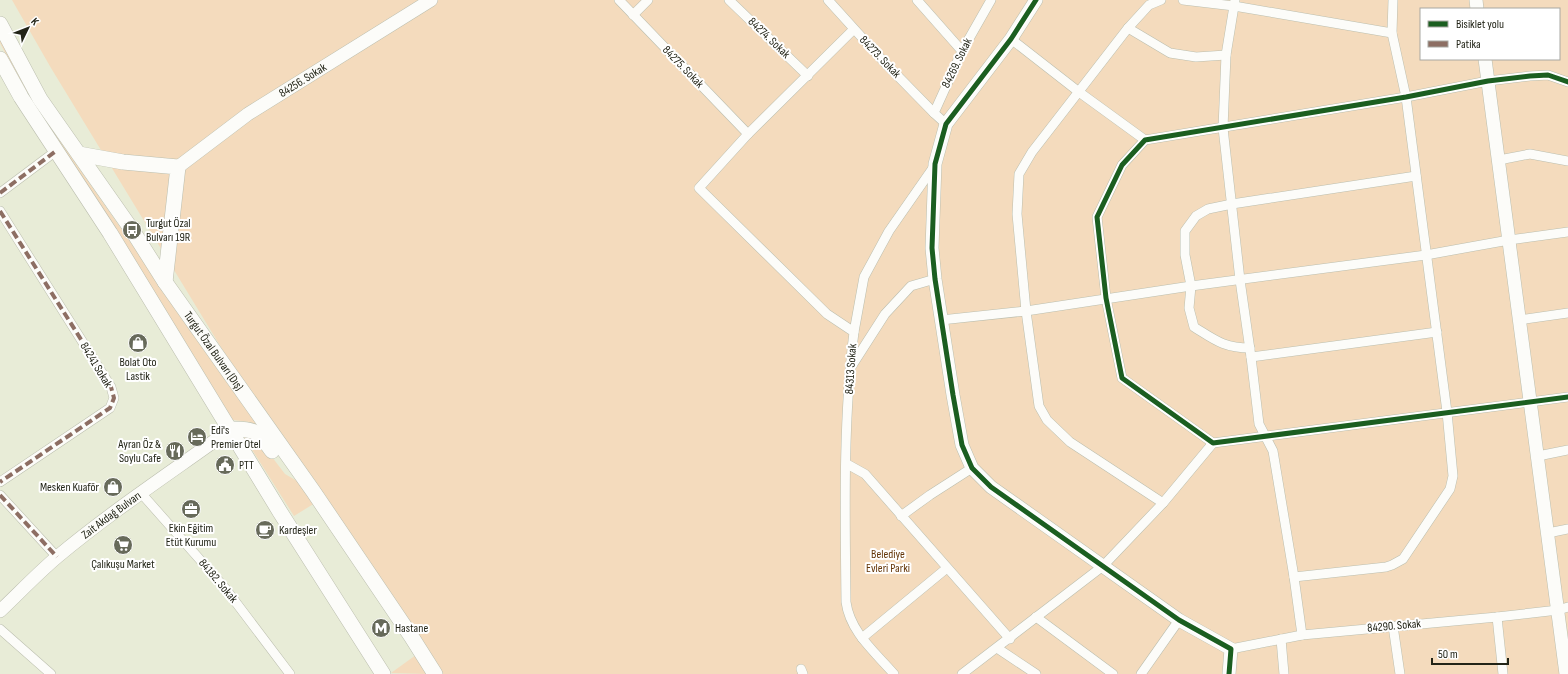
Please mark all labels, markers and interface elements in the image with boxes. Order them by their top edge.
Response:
north arrow [8,8,48,48]
legend [1420,8,1560,60]
street label: 84274. Sokak [745,14,793,62]
text: K [28,15,42,28]
text: Bisiklet yolu [1456,17,1504,32]
street label: 84273. Sokak [856,33,904,82]
street label: 84269. Sokak [938,35,976,90]
text: Patika [1456,37,1481,52]
street label: 84275. Sokak [659,43,707,92]
street label: 84256. Sokak [276,59,329,101]
place label: Turgut Özal Bulvarı 19R [146,216,191,245]
bus stop icon: Turgut Özal Bulvarı 19R [121,219,143,241]
street label: Turgut Özal Bulvarı (Dış) [181,308,247,393]
shop icon: Bolat Oto Lastik [127,332,149,354]
street label: 84241 Sokak [77,339,116,391]
street label: 84313 Sokak [842,343,860,395]
place label: Bolat Oto Lastik [119,355,157,384]
place label: Edi's Premier Otel [211,423,261,452]
hotel icon: Edi's Premier Otel [186,426,208,448]
place label: Ayran Öz & Soylu Cafe [117,437,161,466]
restaurant icon: Ayran Öz & Soylu Cafe [164,440,186,462]
public building icon: PTT [214,454,236,476]
place label: PTT [239,458,254,473]
shop icon: Mesken Kuaför [102,476,124,498]
place label: Mesken Kuaför [40,480,100,495]
street label: Zait Akdağ Bulvarı [78,488,144,542]
office icon: Ekin Eğitim Etüt Kurumu [180,498,202,520]
cafe icon: Kardeşler [254,519,276,541]
place label: Ekin Eğitim Etüt Kurumu [166,521,216,550]
place label: Kardeşler [279,523,317,538]
supermarket icon: Çalıkuşu Market [112,534,134,556]
park label: Belediye Evleri Parki [866,547,910,576]
street label: 84182. Sokak [195,556,241,607]
place label: Çalıkuşu Market [91,557,155,572]
street label: 84290. Sokak [1366,616,1422,636]
metro station icon: Hastane [370,617,392,639]
place label: Hastane [395,621,428,636]
scale bar [1432,640,1508,666]
text: 50 m [1438,647,1458,662]

